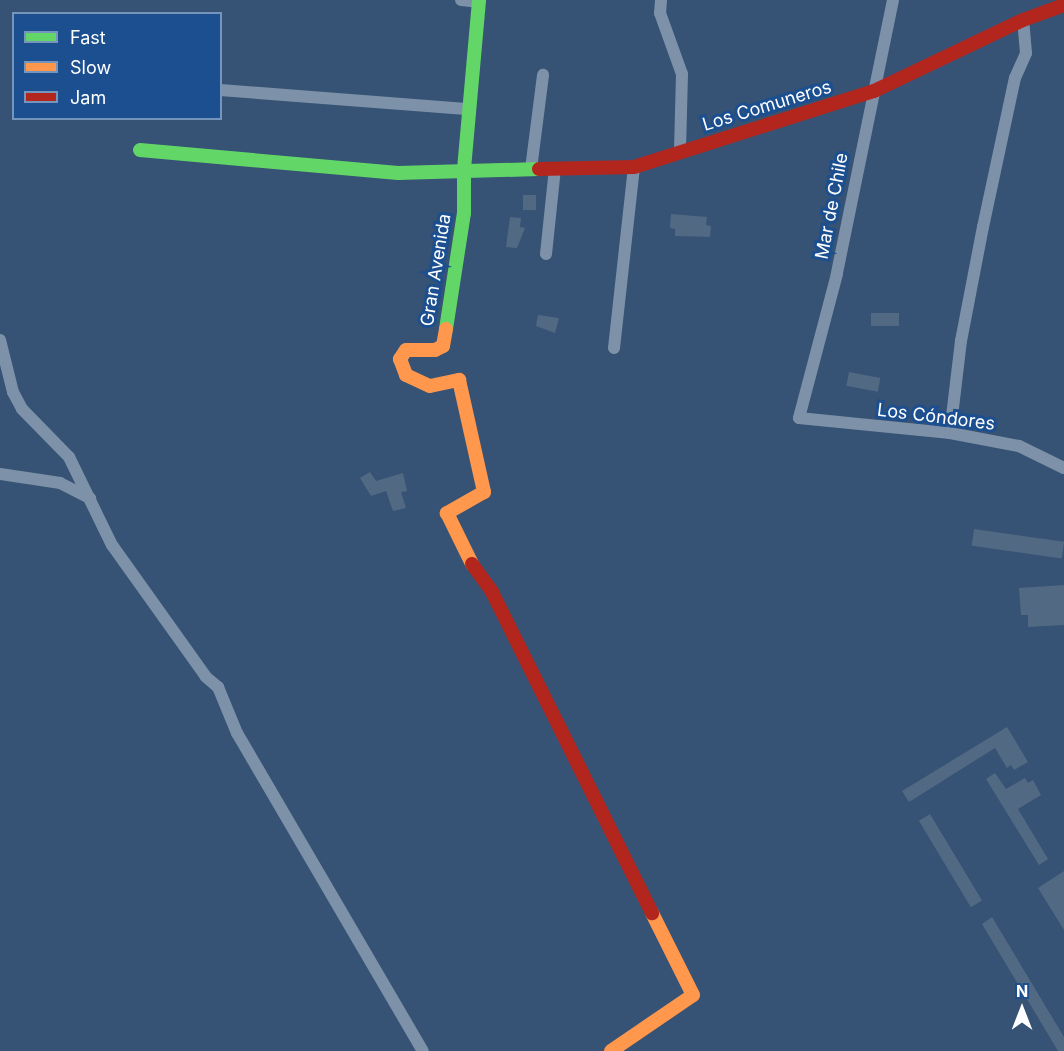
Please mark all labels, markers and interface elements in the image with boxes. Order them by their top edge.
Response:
legend [12,12,222,120]
text: Fast [70,27,106,48]
text: Slow [70,57,111,78]
street label: Los Comuneros [700,76,834,136]
text: Jam [70,87,106,108]
street label: Mar de Chile [811,151,853,261]
street label: Gran Avenida [416,212,456,328]
street label: Los Cóndores [876,399,996,435]
north arrow [992,979,1052,1039]
text: N [1016,981,1028,1001]

